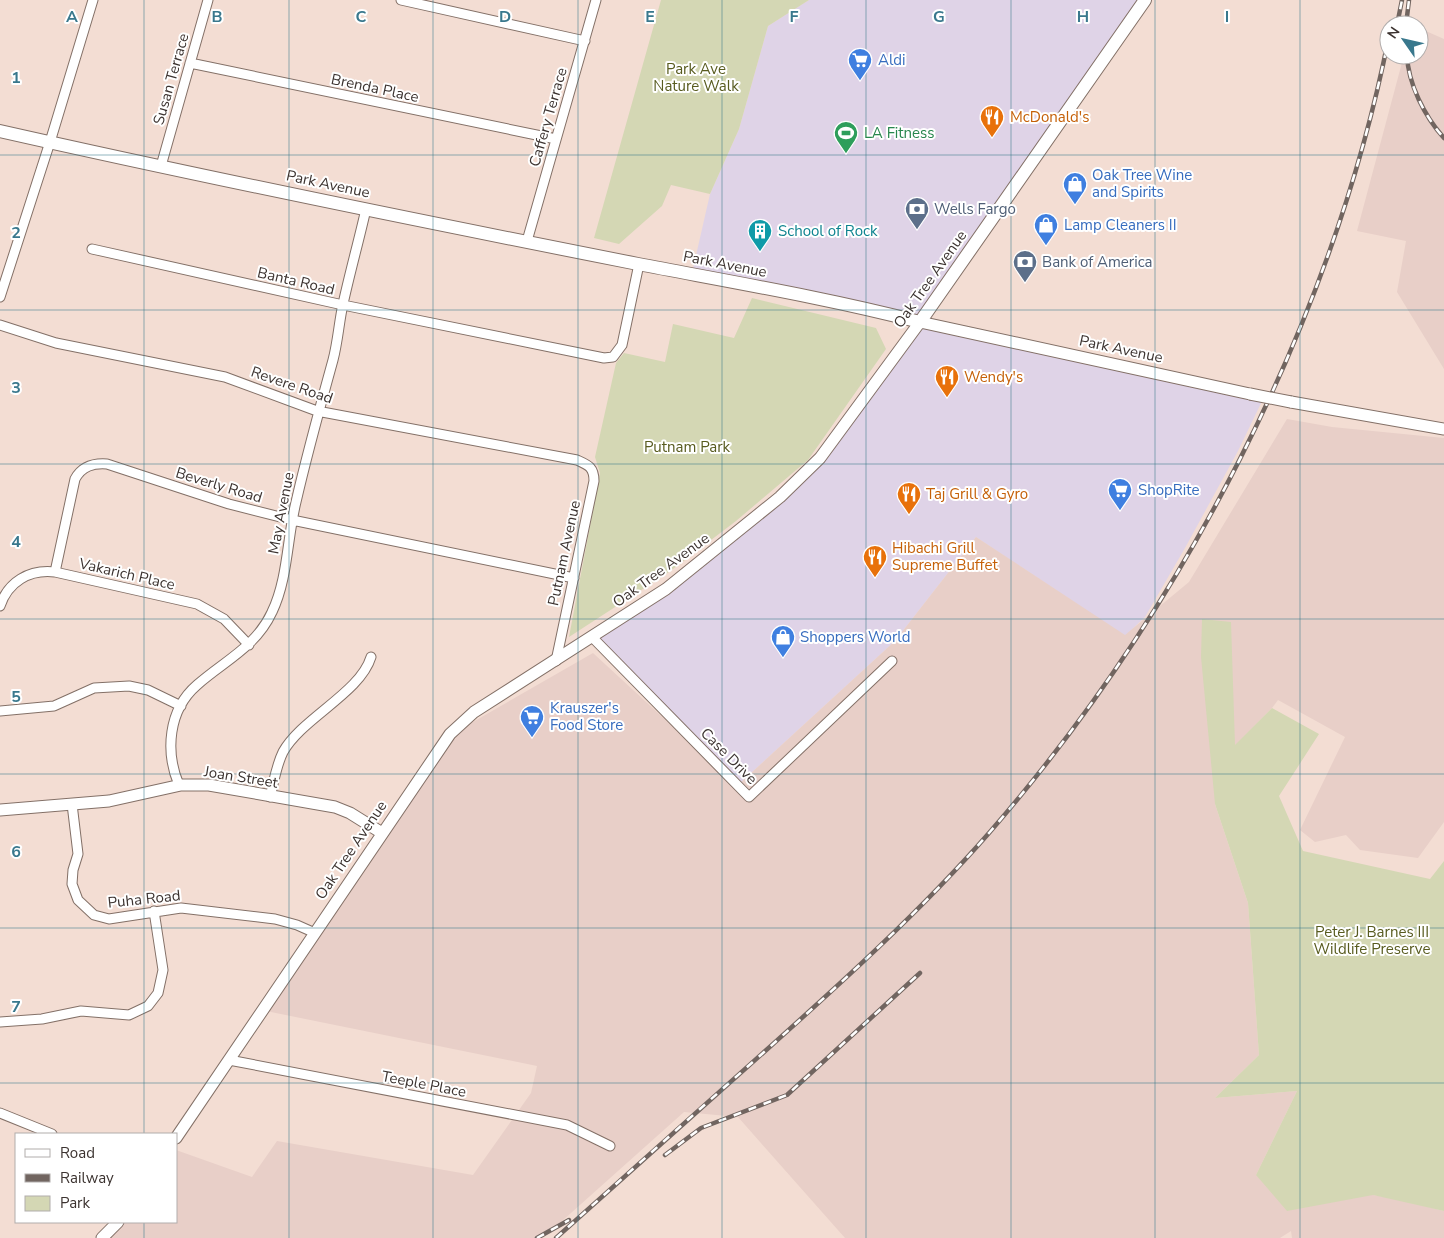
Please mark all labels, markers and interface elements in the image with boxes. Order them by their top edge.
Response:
text: A [66,6,78,28]
text: B [211,6,223,28]
text: C [356,6,367,28]
text: D [499,6,511,28]
text: E [645,6,655,28]
text: F [790,6,799,28]
text: G [933,6,945,28]
text: H [1077,6,1089,28]
text: I [1225,6,1229,28]
north arrow [1379,15,1429,65]
text: N [1383,23,1404,43]
street label: Susan Terrace [148,31,194,127]
supermarket icon: Aldi [847,47,873,81]
place label: Aldi [878,50,906,70]
park label: Park Ave Nature Walk [653,59,739,96]
street label: Caffery Terrace [524,65,572,169]
text: 1 [11,67,21,89]
street label: Brenda Place [329,69,421,107]
restaurant icon: McDonald's [979,104,1005,138]
place label: McDonald's [1010,107,1089,127]
sports icon: LA Fitness [833,120,859,154]
place label: LA Fitness [864,123,935,143]
street label: Park Avenue [284,165,372,203]
place label: Oak Tree Wine and Spirits [1092,165,1192,202]
shop icon: Oak Tree Wine and Spirits [1062,171,1088,205]
bank icon: Wells Fargo [904,196,930,230]
place label: Wells Fargo [934,199,1016,219]
shop icon: Lamp Cleaners II [1033,212,1059,246]
place label: Lamp Cleaners II [1064,215,1176,235]
building icon: School of Rock [747,218,773,252]
place label: School of Rock [778,221,878,241]
text: 2 [11,222,21,244]
street label: Oak Tree Avenue [889,226,971,332]
street label: Park Avenue [681,246,769,282]
bank icon: Bank of America [1012,249,1038,283]
place label: Bank of America [1042,252,1153,272]
street label: Banta Road [255,262,337,300]
street label: Park Avenue [1077,330,1165,368]
street label: Revere Road [248,362,336,408]
restaurant icon: Wendy's [934,364,960,398]
place label: Wendy's [964,367,1023,387]
text: 3 [11,377,21,399]
park label: Putnam Park [644,437,731,457]
street label: Beverly Road [173,462,265,508]
street label: May Avenue [263,470,299,556]
supermarket icon: ShopRite [1107,477,1133,511]
place label: ShopRite [1138,480,1200,500]
restaurant icon: Taj Grill & Gyro [896,481,922,515]
place label: Taj Grill & Gyro [926,484,1028,504]
street label: Putnam Avenue [543,498,585,608]
street label: Oak Tree Avenue [609,528,713,612]
text: 4 [11,531,21,553]
place label: Hibachi Grill Supreme Buffet [892,538,998,575]
restaurant icon: Hibachi Grill Supreme Buffet [862,544,888,578]
street label: Vakarich Place [76,553,177,595]
shop icon: Shoppers World [770,624,796,658]
place label: Shoppers World [800,627,910,647]
text: 5 [11,686,21,708]
place label: Krauszer's Food Store [550,698,623,735]
supermarket icon: Krauszer's Food Store [519,704,545,738]
street label: Case Drive [696,723,762,789]
street label: Joan Street [202,761,280,793]
street label: Oak Tree Avenue [311,797,391,903]
text: 6 [11,841,21,863]
street label: Puha Road [107,885,181,913]
park label: Peter J. Barnes III Wildlife Preserve [1314,922,1430,959]
text: 7 [11,996,21,1018]
street label: Teeple Place [380,1066,468,1102]
legend [15,1133,178,1223]
text: Road [60,1143,95,1163]
text: Railway [60,1168,114,1188]
text: Park [60,1193,90,1213]

